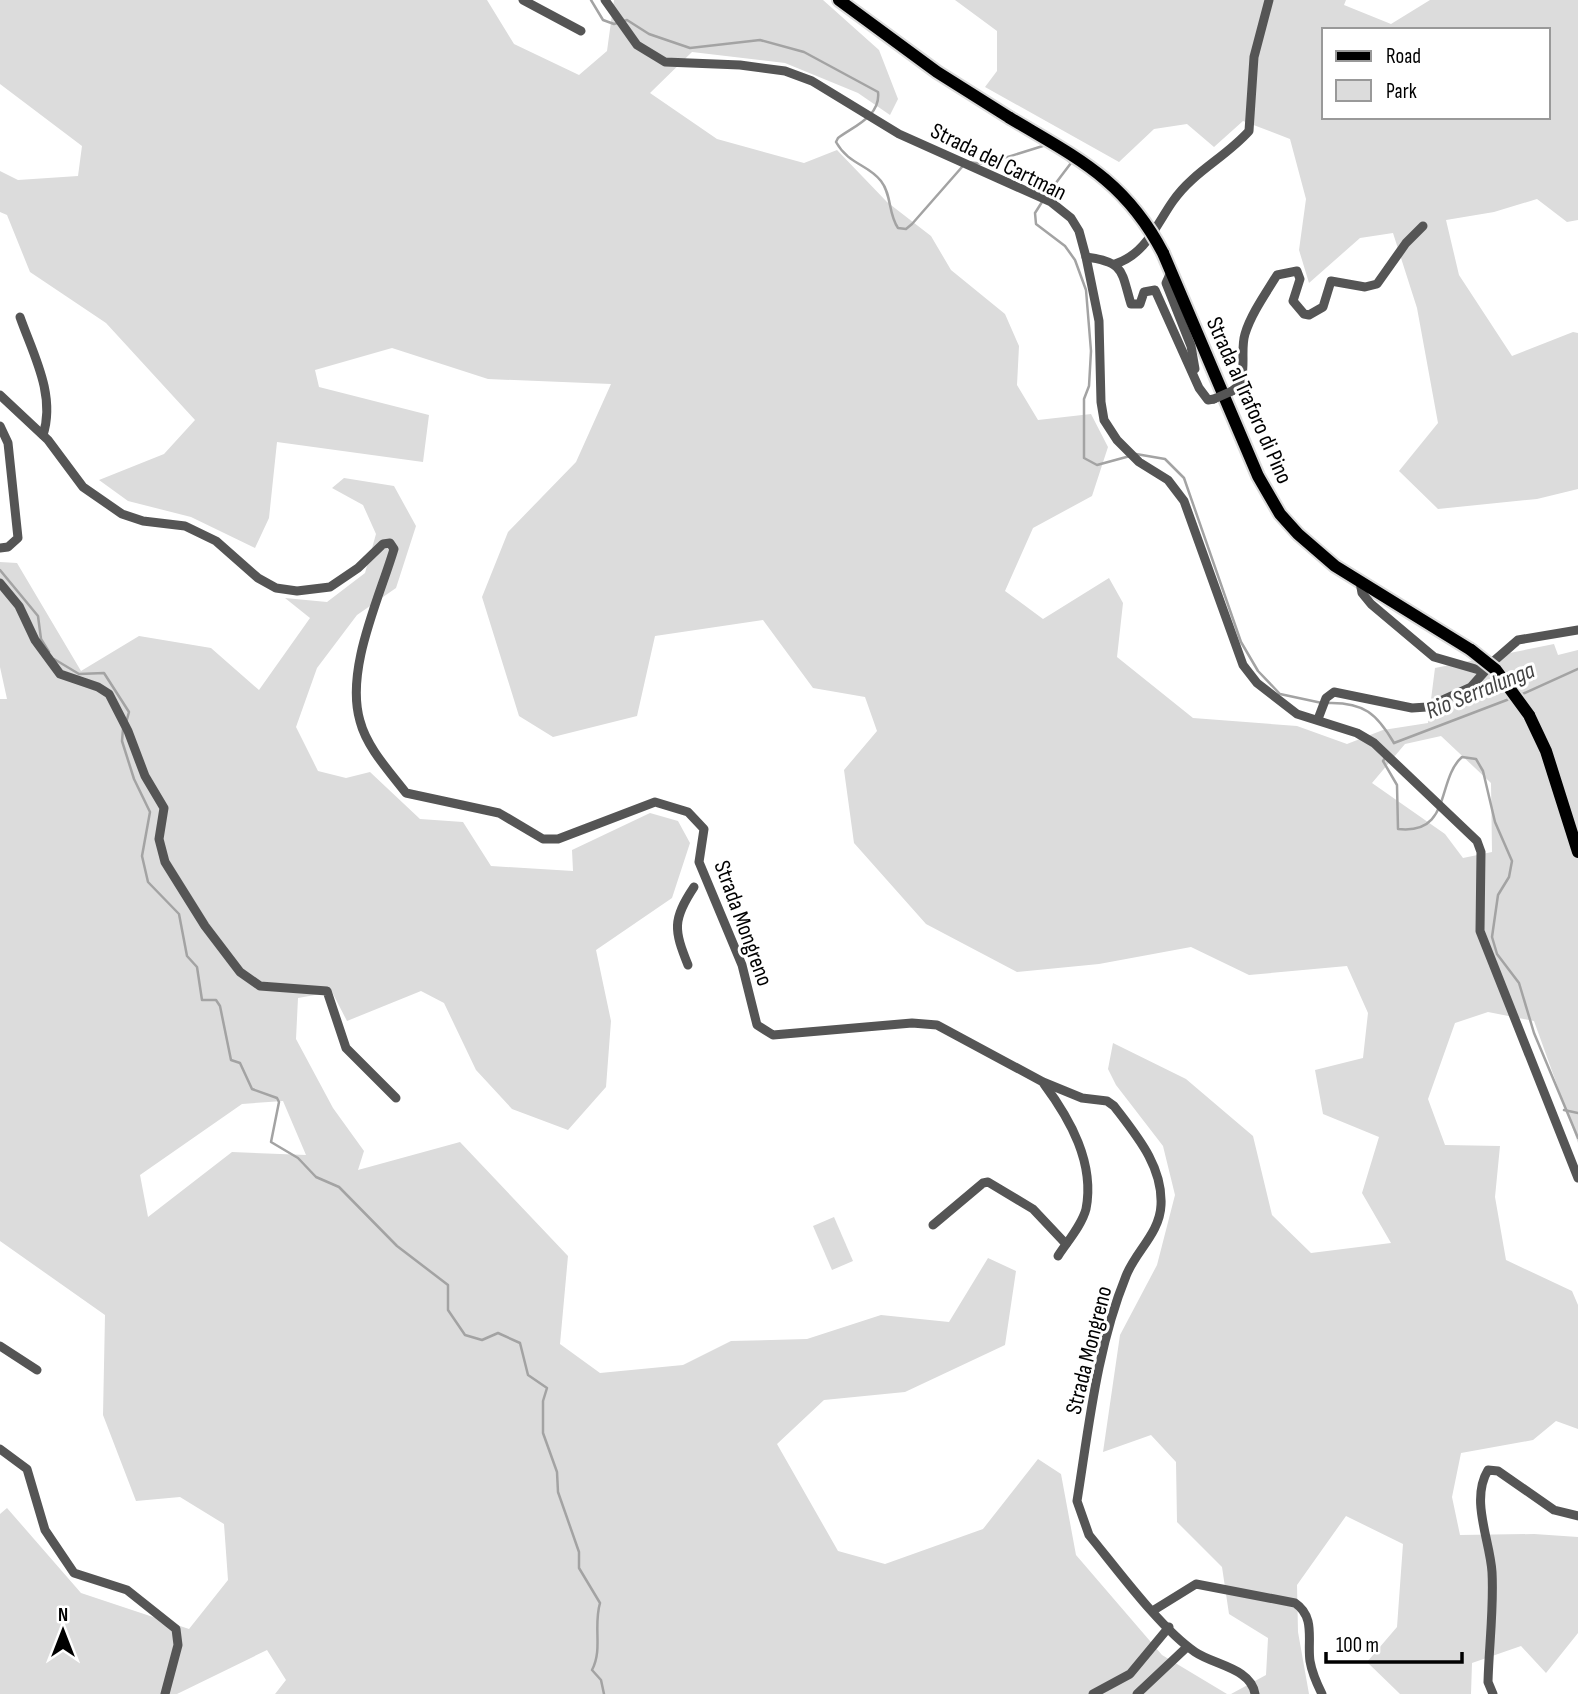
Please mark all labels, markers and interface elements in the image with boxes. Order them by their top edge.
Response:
legend [1322,28,1550,119]
text: Road [1386,44,1421,69]
text: Park [1386,79,1417,104]
street label: Strada del Cartman [926,117,1071,207]
street label: Strada al Traforo di Pino [1200,313,1298,488]
water label: Rio Serralunga [1422,655,1539,725]
street label: Strada Mongreno [707,857,779,990]
street label: Strada Mongreno [1060,1283,1118,1417]
north arrow [28,1596,98,1666]
text: N [58,1604,68,1627]
scale bar [1326,1620,1462,1664]
text: 100 m [1336,1633,1379,1658]

